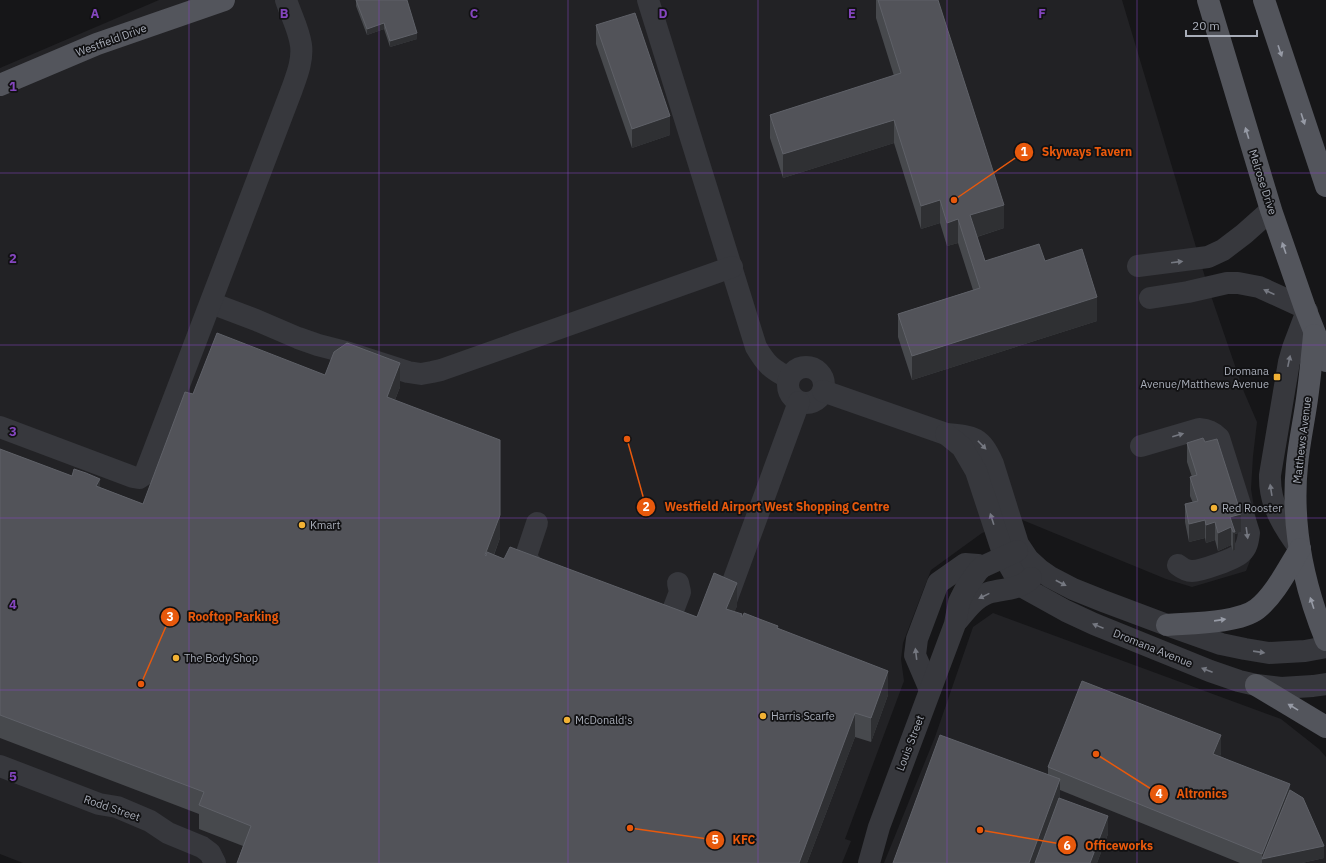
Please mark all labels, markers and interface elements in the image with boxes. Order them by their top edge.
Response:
text: A [91,5,100,22]
text: B [280,5,289,22]
text: C [470,5,479,22]
text: D [658,5,668,22]
text: E [848,5,856,22]
text: F [1038,5,1046,22]
scale bar [1186,12,1257,38]
text: 20 m [1192,18,1220,33]
street label: Westfield Drive [74,21,148,59]
one-way arrow [1277,45,1283,57]
text: 1 [9,78,17,95]
one-way arrow [1300,113,1306,125]
one-way arrow [1244,126,1250,138]
callout: Skyways Tavern [1014,140,1141,164]
text: 1 [1020,144,1028,159]
text: Skyways Tavern [1042,144,1132,159]
street label: Melrose Drive [1246,148,1280,216]
one-way arrow [1281,241,1287,253]
text: 2 [9,250,17,267]
one-way arrow [1171,259,1183,265]
one-way arrow [1264,289,1275,295]
one-way arrow [1287,355,1293,368]
place label: Dromana Avenue/Matthews Avenue [1140,364,1269,391]
marker: Dromana Avenue/Matthews Avenue [1272,372,1282,382]
street label: Matthews Avenue [1290,396,1314,484]
text: 3 [9,423,17,440]
one-way arrow [1173,432,1185,438]
one-way arrow [977,441,987,450]
one-way arrow [1268,484,1274,496]
callout: Westfield Airport West Shopping Centre [636,495,897,519]
text: 2 [642,499,650,514]
text: Westfield Airport West Shopping Centre [664,499,890,514]
place label: Red Rooster [1222,501,1282,515]
marker: Red Rooster [1209,503,1219,513]
one-way arrow [988,512,994,524]
place label: Kmart [310,518,340,532]
marker: Kmart [297,520,307,530]
one-way arrow [1244,527,1250,539]
one-way arrow [1055,579,1067,586]
one-way arrow [978,593,990,599]
text: 4 [9,596,17,613]
one-way arrow [1309,597,1315,609]
callout: Rooftop Parking [160,605,287,629]
text: 3 [166,609,174,624]
text: Rooftop Parking [188,609,279,624]
one-way arrow [1214,617,1226,623]
one-way arrow [1092,622,1104,628]
street label: Dromana Avenue [1111,626,1195,670]
one-way arrow [913,648,920,660]
one-way arrow [1253,649,1265,655]
place label: The Body Shop [184,651,258,665]
marker: The Body Shop [171,653,181,663]
one-way arrow [1202,667,1213,673]
one-way arrow [1287,704,1299,711]
place label: Harris Scarfe [771,709,835,723]
marker: Harris Scarfe [758,711,768,721]
place label: McDonald's [575,713,633,727]
street label: Louis Street [893,713,927,773]
marker: McDonald's [562,715,572,725]
text: 5 [9,768,17,785]
callout: Altronics [1149,782,1236,806]
text: 4 [1155,786,1163,801]
text: Altronics [1177,786,1227,801]
street label: Rodd Street [82,792,142,824]
callout: KFC [705,828,764,852]
text: 5 [711,832,719,847]
text: KFC [733,832,756,847]
callout: Officeworks [1057,833,1161,857]
text: 6 [1063,838,1071,853]
text: Officeworks [1085,838,1153,853]

